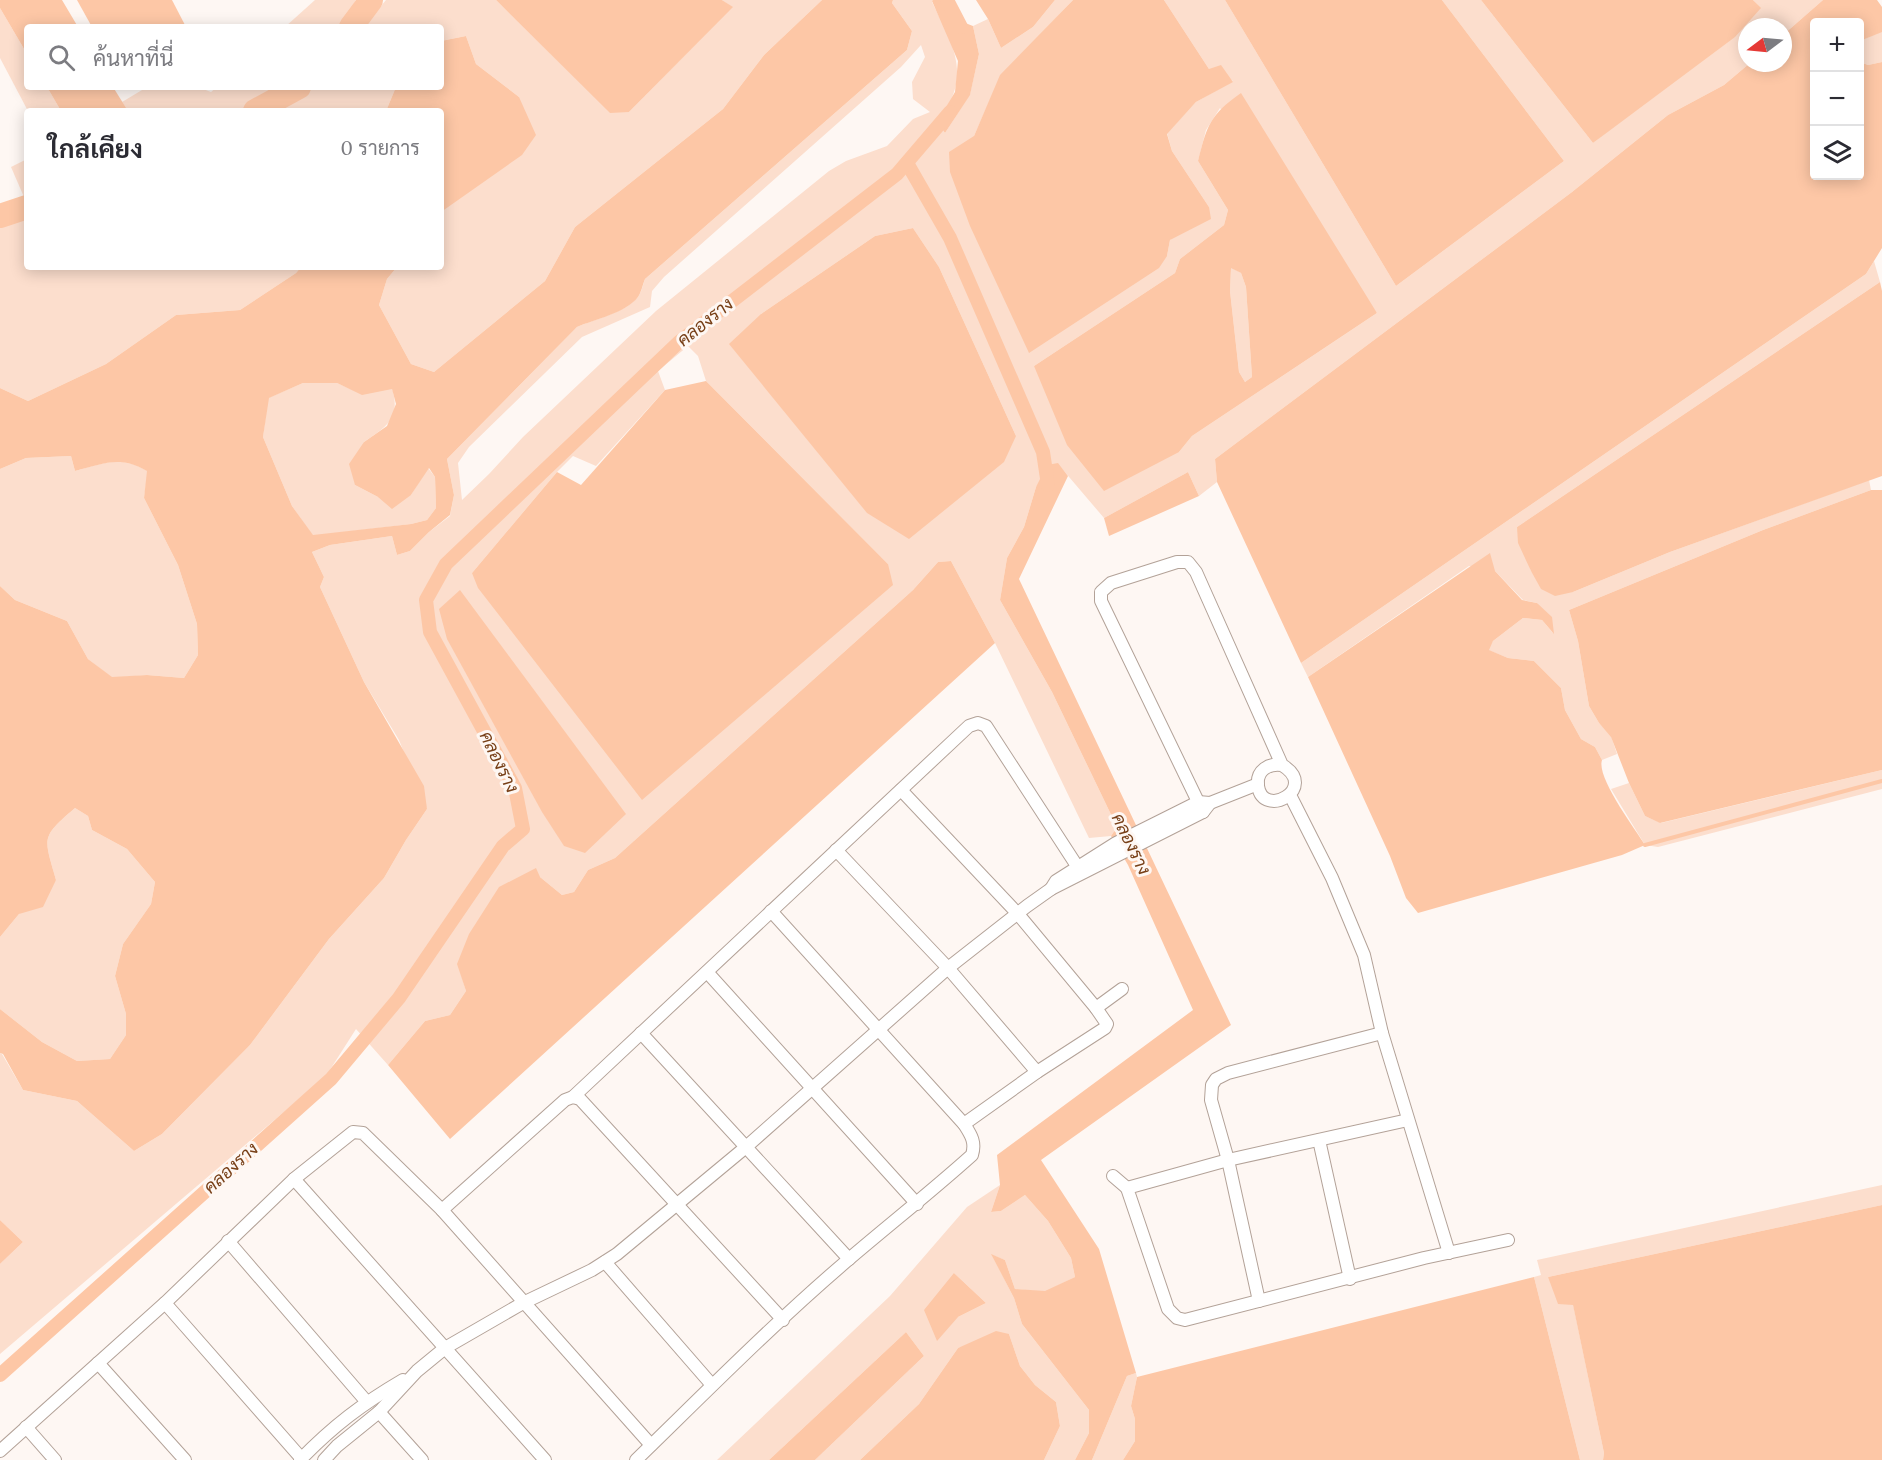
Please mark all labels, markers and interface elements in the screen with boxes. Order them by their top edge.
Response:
north arrow [1738,18,1792,72]
map controls [1810,18,1864,180]
button: + [1810,18,1864,72]
search box [24,24,444,90]
icon: search [45,41,78,74]
text: ค้นหาที่นี่ [93,44,173,72]
button: − [1810,72,1864,126]
button: layers [1810,126,1864,180]
text: ใกล้เคียง [48,132,143,165]
text: 0 รายการ [341,135,420,160]
water label: คลองราง [672,292,737,351]
water label: คลองราง [475,727,524,796]
water label: คลองราง [1107,809,1156,878]
water label: คลองราง [199,1137,263,1198]

